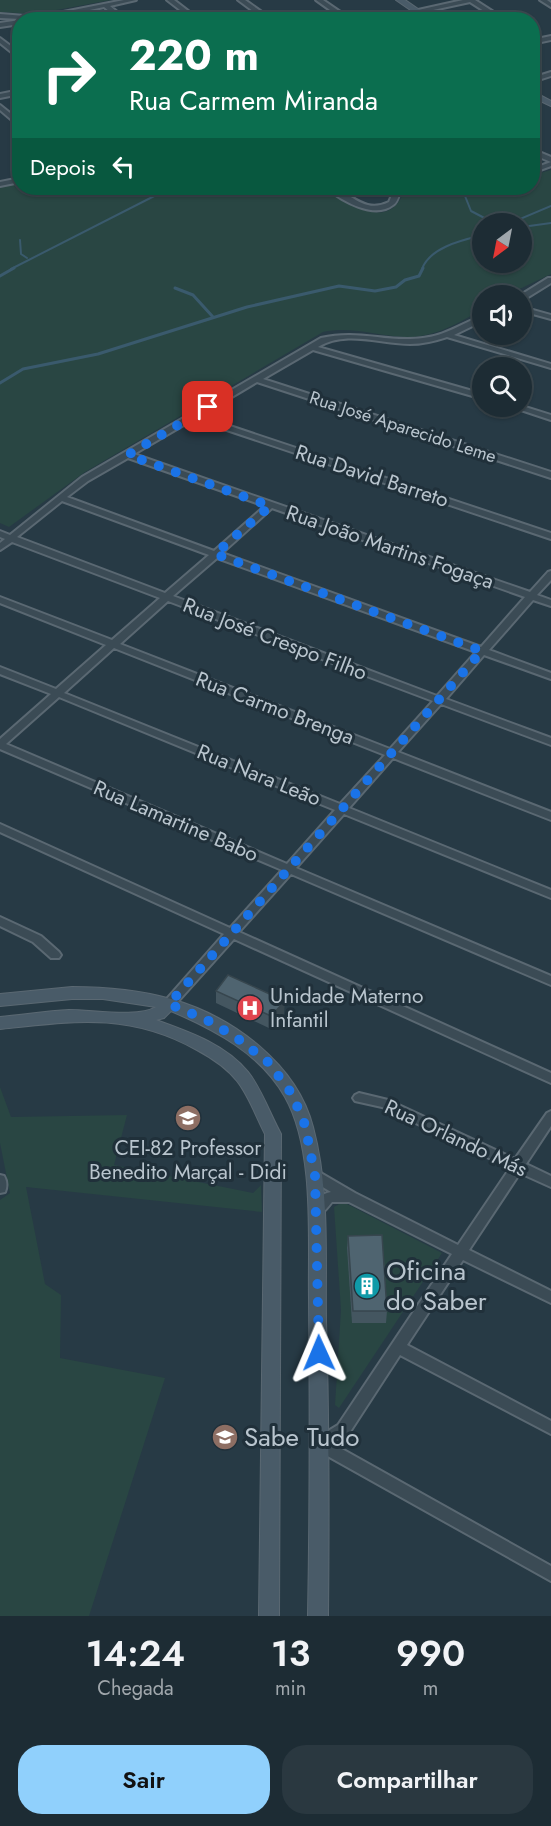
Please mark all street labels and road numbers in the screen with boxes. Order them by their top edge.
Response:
street label: Rua José Aparecido Leme [306,384,500,470]
street label: Rua David Barreto [291,437,453,515]
street label: Rua João Martins Fogaça [282,497,498,597]
street label: Rua José Crespo Filho [179,590,371,688]
street label: Rua Carmo Brenga [191,664,359,752]
street label: Rua Nara Leão [193,737,325,813]
street label: Rua Lamartine Babo [89,773,263,869]
street label: Rua Orlando Más [380,1092,532,1184]

